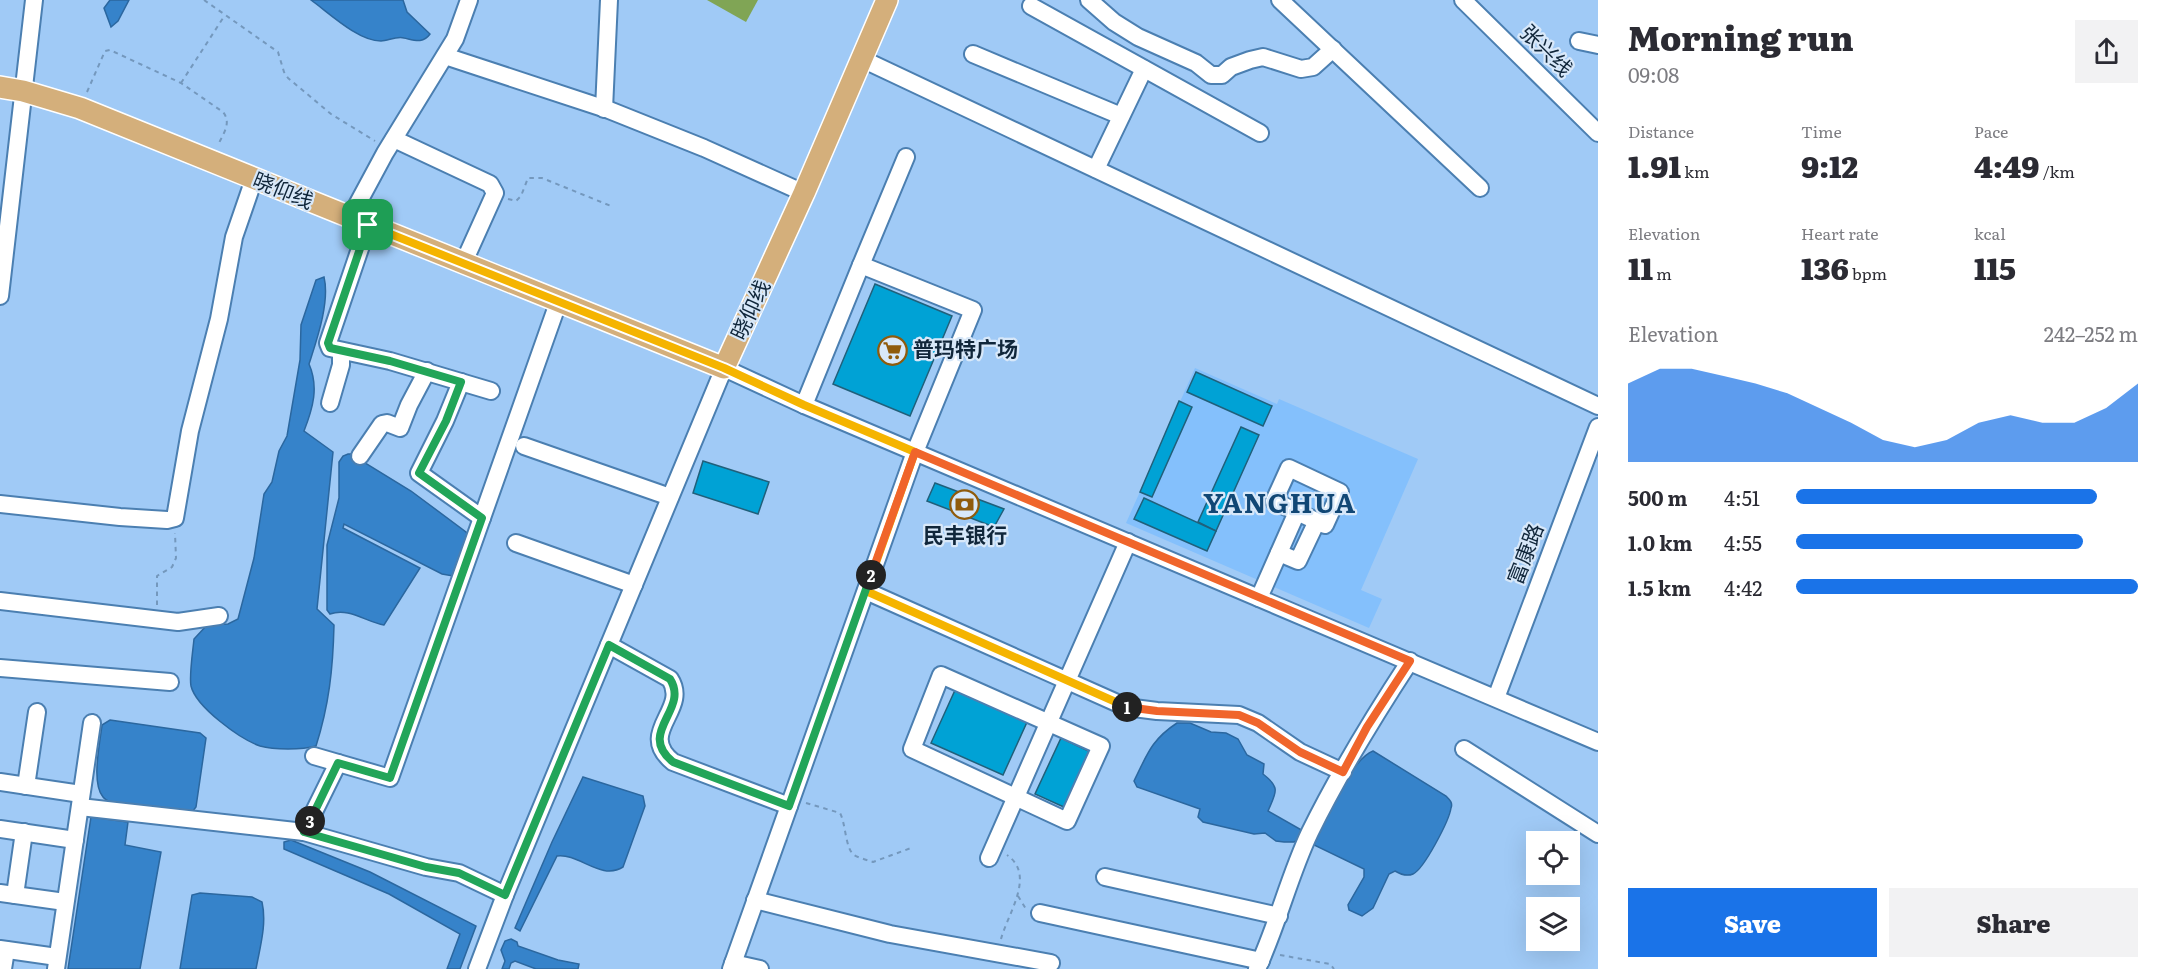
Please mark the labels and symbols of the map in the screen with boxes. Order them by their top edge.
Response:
street label: 张兴线 [1515,16,1581,82]
street label: 晓仰线 [249,163,319,215]
pin [342,199,393,250]
street label: 晓仰线 [721,274,776,344]
place label: 普玛特广场 [913,332,1018,363]
supermarket icon: 普玛特广场 [876,334,908,366]
district label: YANGHUA [1203,481,1357,521]
bank icon: 民丰银行 [949,489,981,521]
place label: 民丰银行 [923,518,1007,549]
street label: 富康路 [1498,518,1549,588]
pin: 2 [856,560,886,590]
pin: 1 [1112,692,1142,722]
pin: 3 [295,806,325,836]

